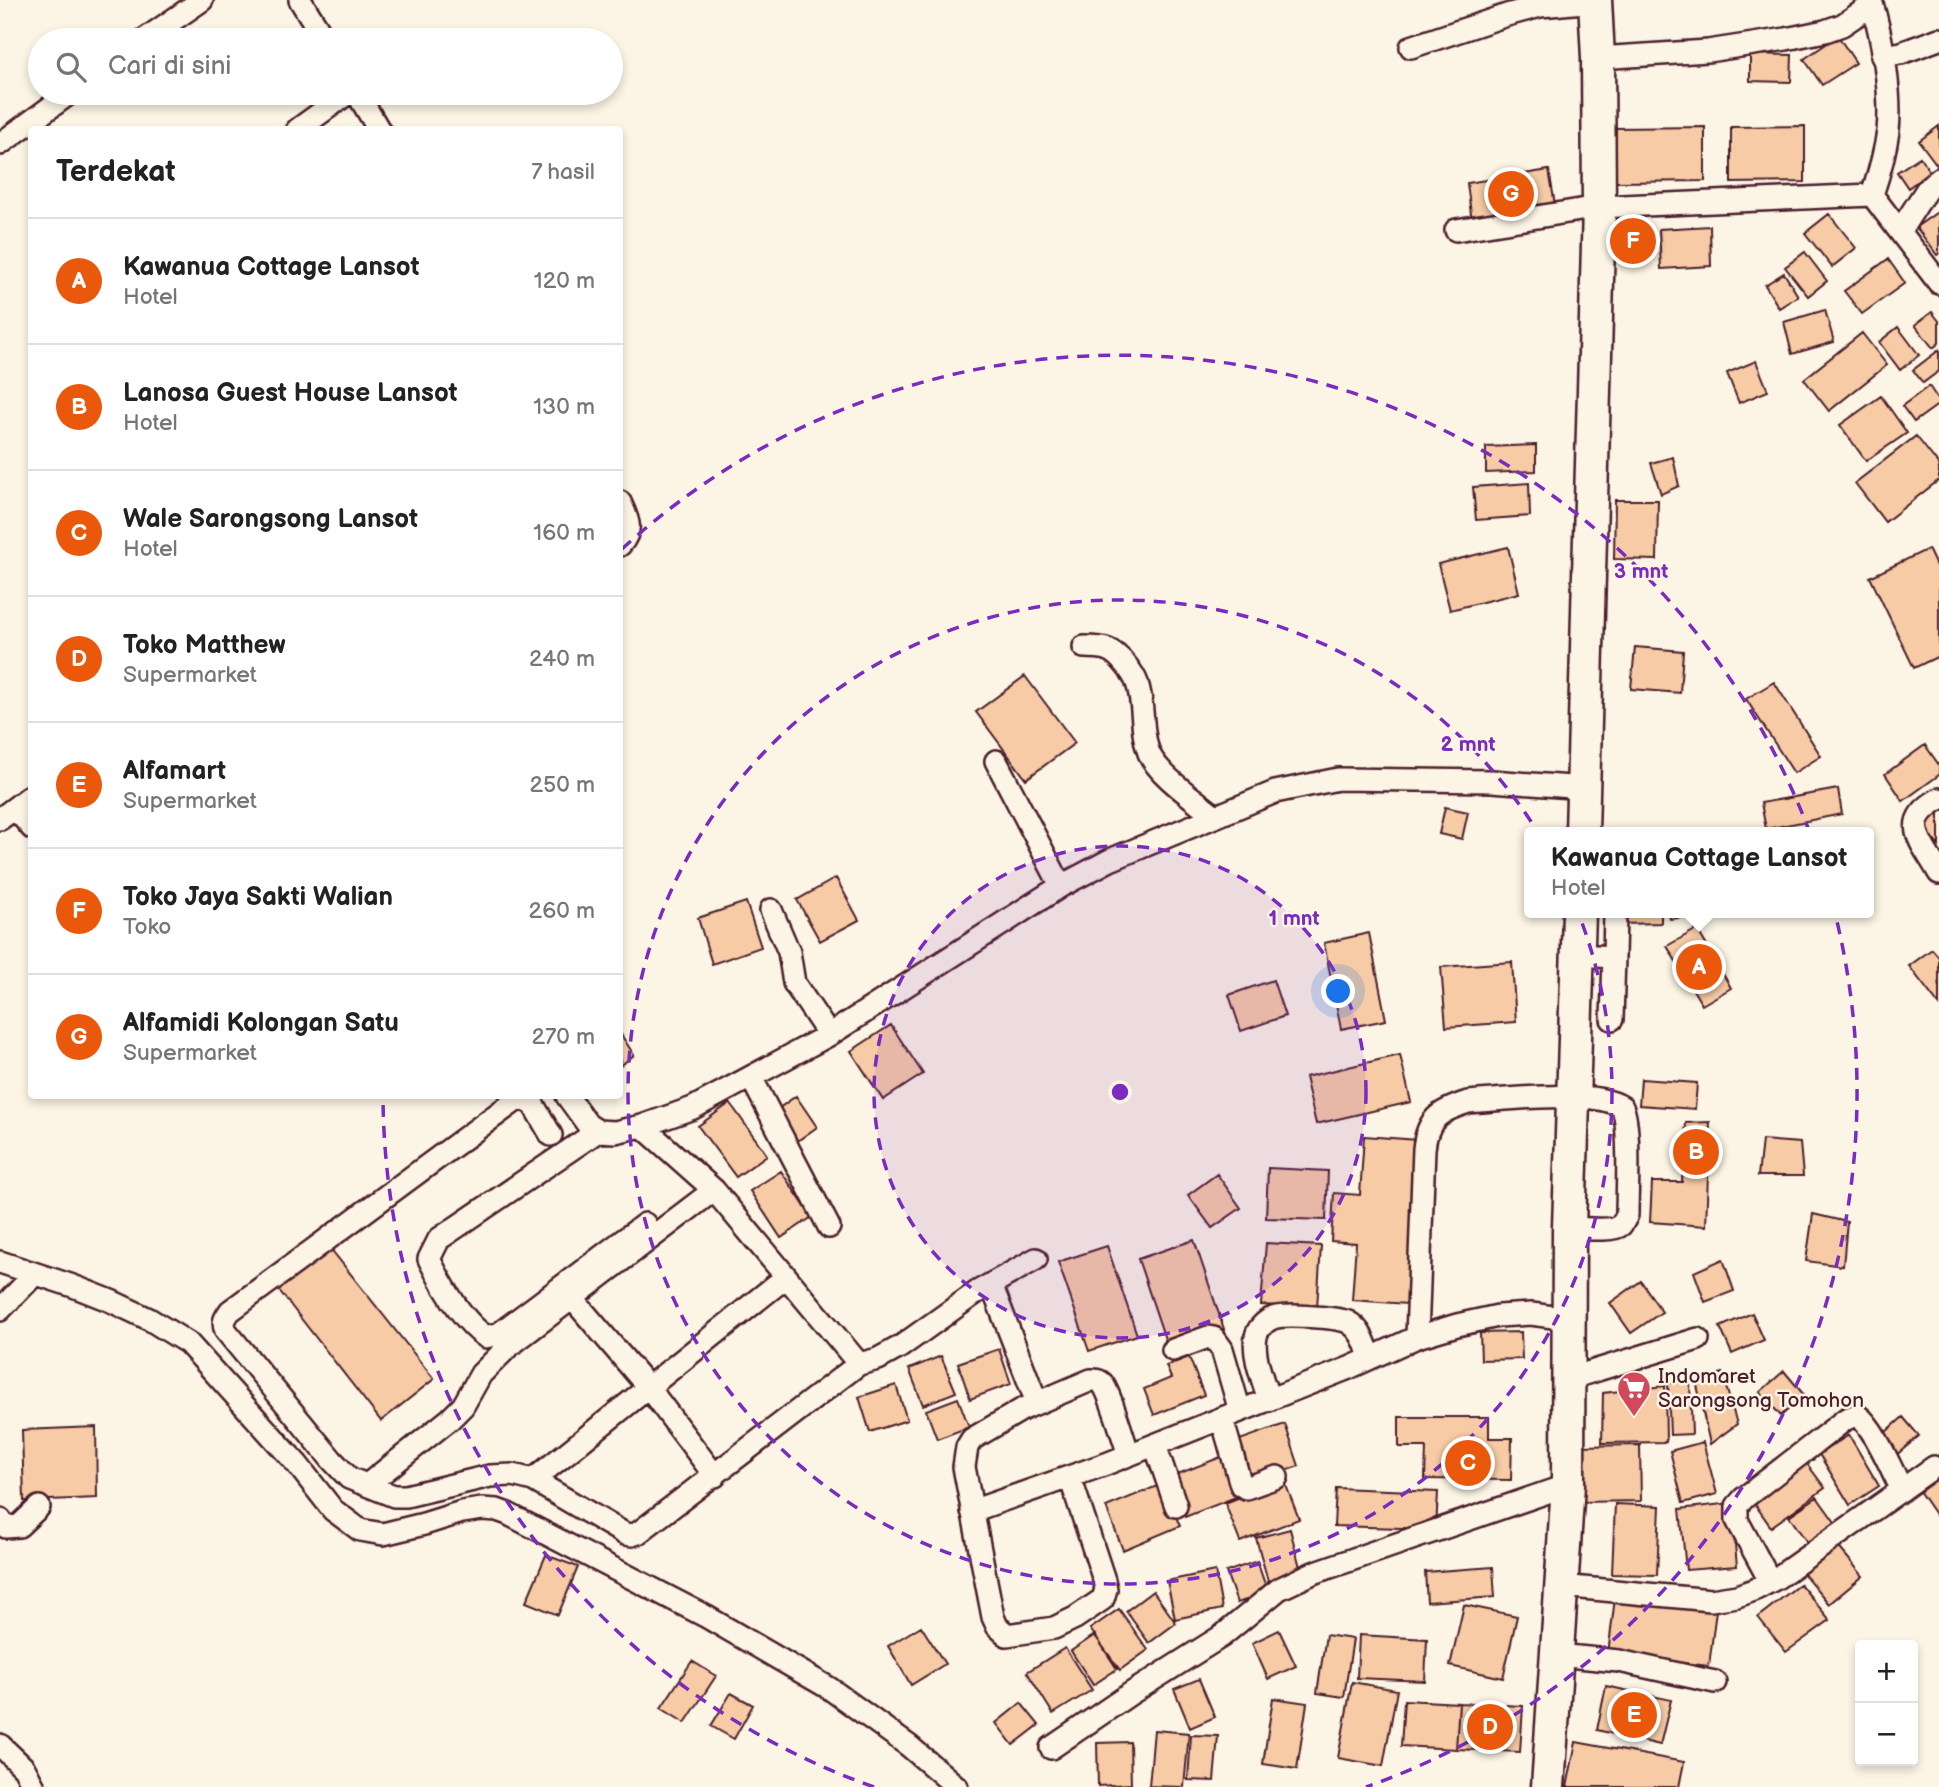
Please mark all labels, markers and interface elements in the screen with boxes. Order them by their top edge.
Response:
search box [28,28,623,105]
icon: search [52,48,90,86]
text: Cari di sini [108,51,231,82]
text: Terdekat [56,154,175,190]
text: 7 hasil [531,158,595,186]
pin: G [1488,168,1534,220]
pin: F [1610,215,1656,267]
text: Kawanua Cottage Lansot [123,252,419,283]
text: A [72,267,86,295]
text: 120 m [534,267,595,295]
text: Hotel [123,283,178,311]
text: Lanosa Guest House Lansot [123,378,457,409]
text: B [71,393,87,421]
text: 130 m [533,393,595,421]
text: Hotel [123,409,178,437]
text: Wale Sarongsong Lansot [123,504,418,535]
text: C [71,519,87,547]
text: 160 m [533,519,595,547]
text: Hotel [123,535,178,563]
text: 3 mnt [1614,559,1668,584]
text: Toko Matthew [123,630,286,661]
text: D [71,645,87,673]
text: 240 m [529,645,595,673]
text: Supermarket [123,661,257,689]
text: 2 mnt [1441,732,1495,757]
text: Alfamart [123,756,226,787]
text: E [72,771,86,799]
text: 250 m [529,771,595,799]
text: Supermarket [123,787,257,815]
popup [1524,827,1874,918]
text: Kawanua Cottage Lansot [1551,843,1847,874]
text: Hotel [1551,874,1606,902]
text: Toko Jaya Sakti Walian [123,882,393,913]
text: F [72,897,86,925]
text: 260 m [529,897,595,925]
text: 1 mnt [1268,906,1320,931]
text: Toko [123,913,171,941]
pin: A [1676,941,1722,993]
your location [1321,974,1355,1008]
text: Alfamidi Kolongan Satu [123,1008,399,1039]
text: G [71,1023,87,1051]
text: 270 m [531,1023,595,1051]
text: Supermarket [123,1039,257,1067]
centre of rings [1108,1080,1132,1104]
pin: B [1673,1126,1719,1178]
place label: Indomaret Sarongsong Tomohon [1658,1364,1864,1413]
supermarket icon: Indomaret Sarongsong Tomohon [1615,1369,1653,1418]
pin: C [1445,1437,1491,1489]
map controls [1855,1640,1918,1766]
button: + [1855,1640,1918,1703]
pin: E [1611,1689,1657,1741]
pin: D [1467,1701,1513,1753]
button: − [1855,1703,1918,1766]

